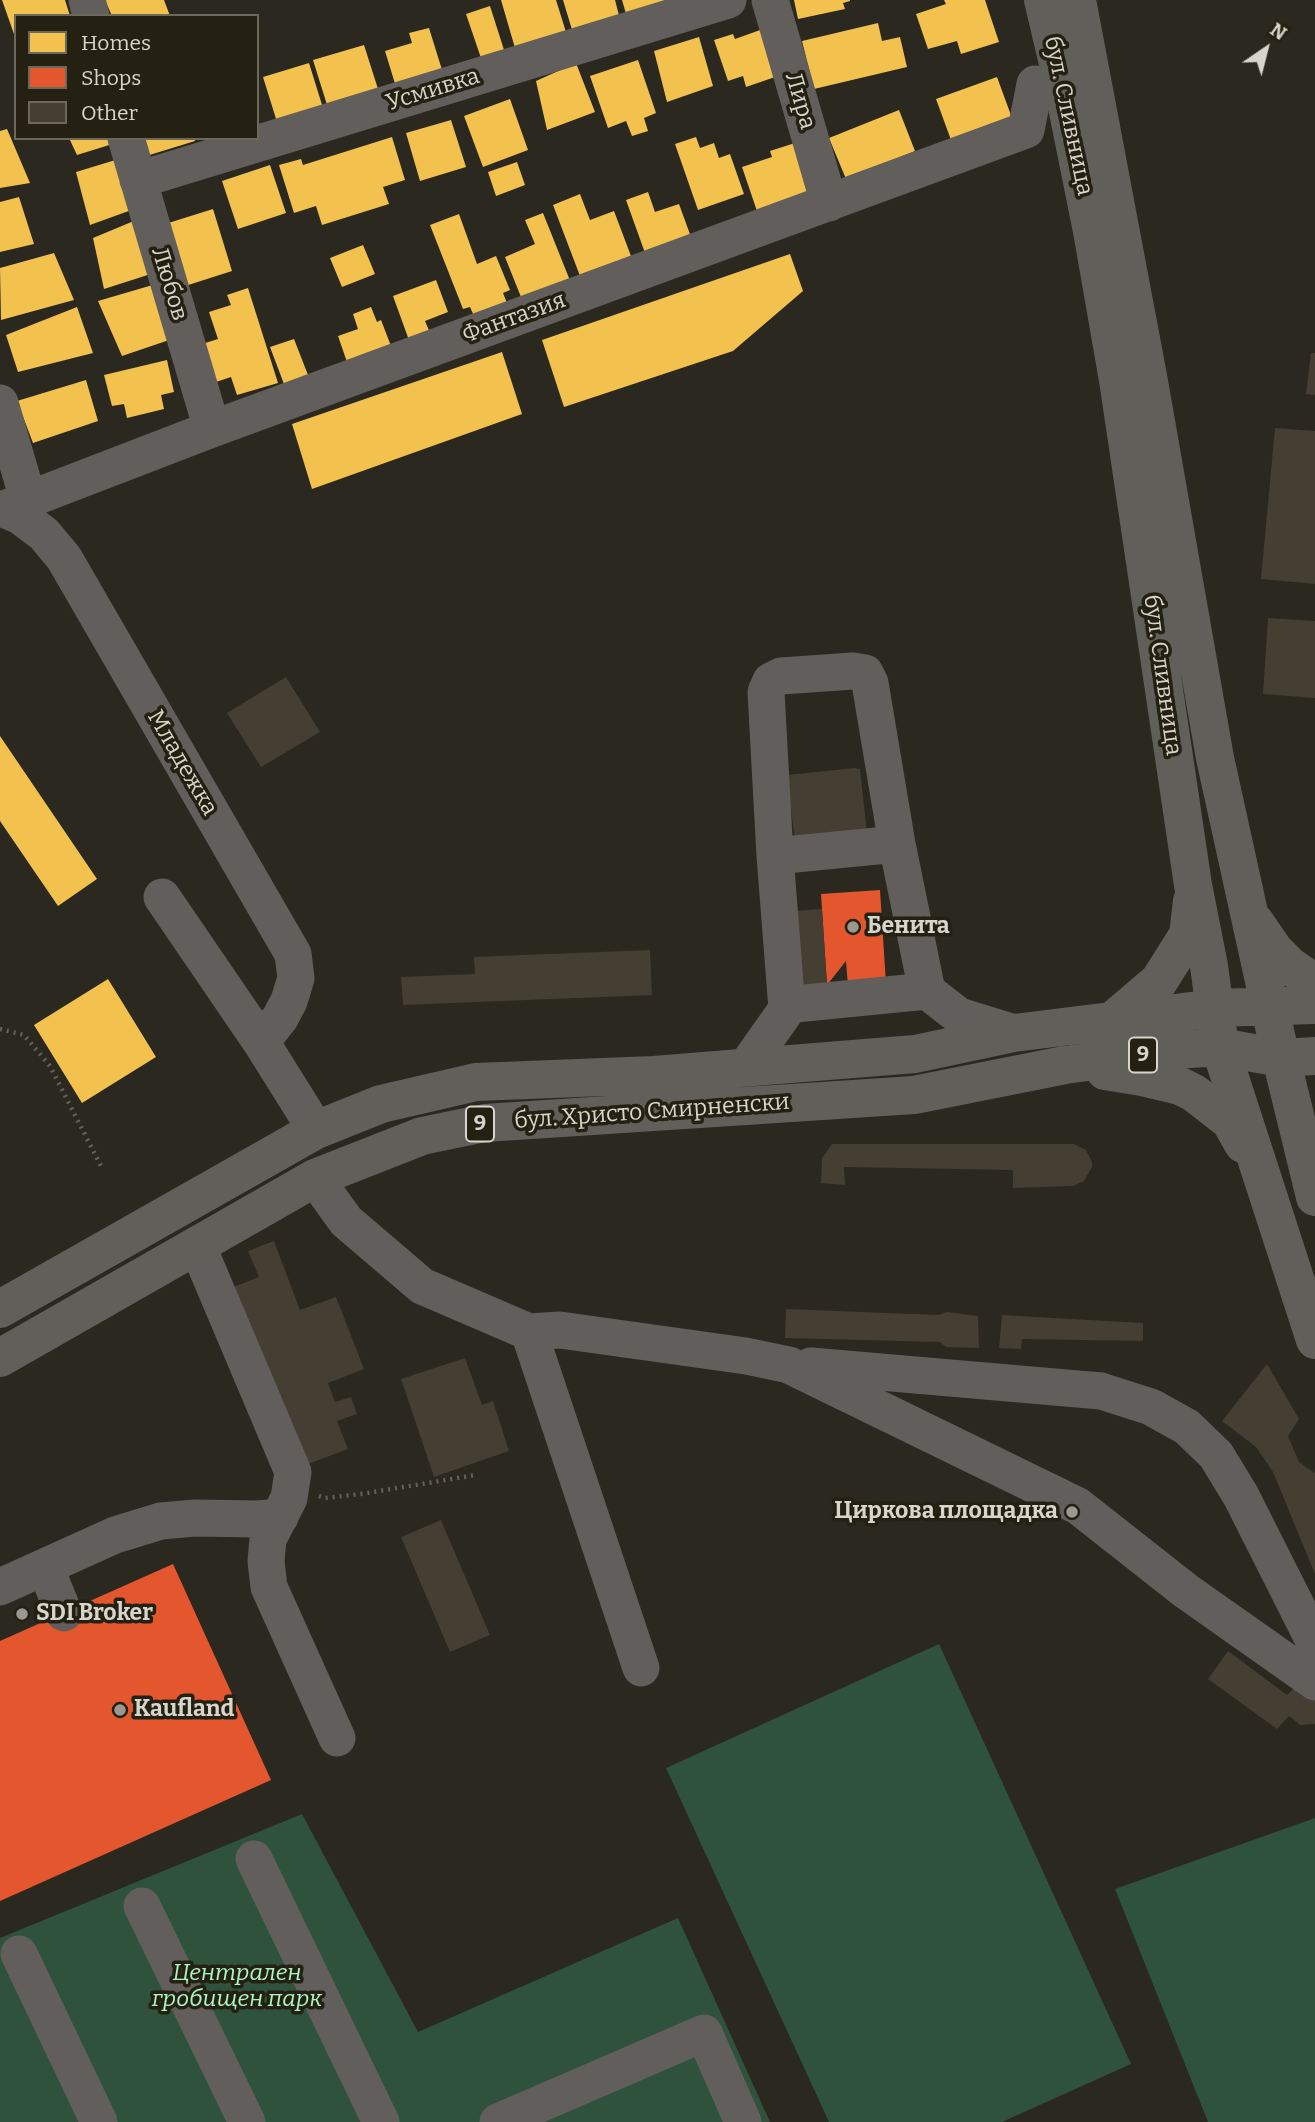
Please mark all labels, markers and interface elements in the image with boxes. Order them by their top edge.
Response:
legend [14,14,259,140]
north arrow [1231,14,1301,84]
text: N [1266,18,1291,45]
text: Homes [81,30,151,56]
street label: бул. Сливница [1038,34,1098,198]
street label: Усмивка [383,63,483,117]
text: Shops [81,65,141,91]
street label: Лира [779,69,821,133]
text: Other [81,100,138,126]
street label: Любов [145,244,193,324]
street label: Фантазия [459,287,569,349]
street label: бул. Сливница [1137,593,1187,757]
street label: Младежка [141,706,223,820]
place label: Бенита [867,913,950,941]
marker: Бенита [845,919,861,935]
road number: 9 [1129,1038,1157,1072]
street label: бул. Христо Смирненски [513,1089,791,1135]
road number: 9 [466,1106,494,1142]
place label: Циркова площадка [834,1498,1058,1526]
marker: Циркова площадка [1064,1504,1080,1520]
place label: SDI Broker [36,1600,153,1628]
marker: SDI Broker [14,1606,30,1622]
place label: Kaufland [134,1696,235,1724]
marker: Kaufland [112,1702,128,1718]
park label: Централен гробищен парк [152,1960,322,2014]

